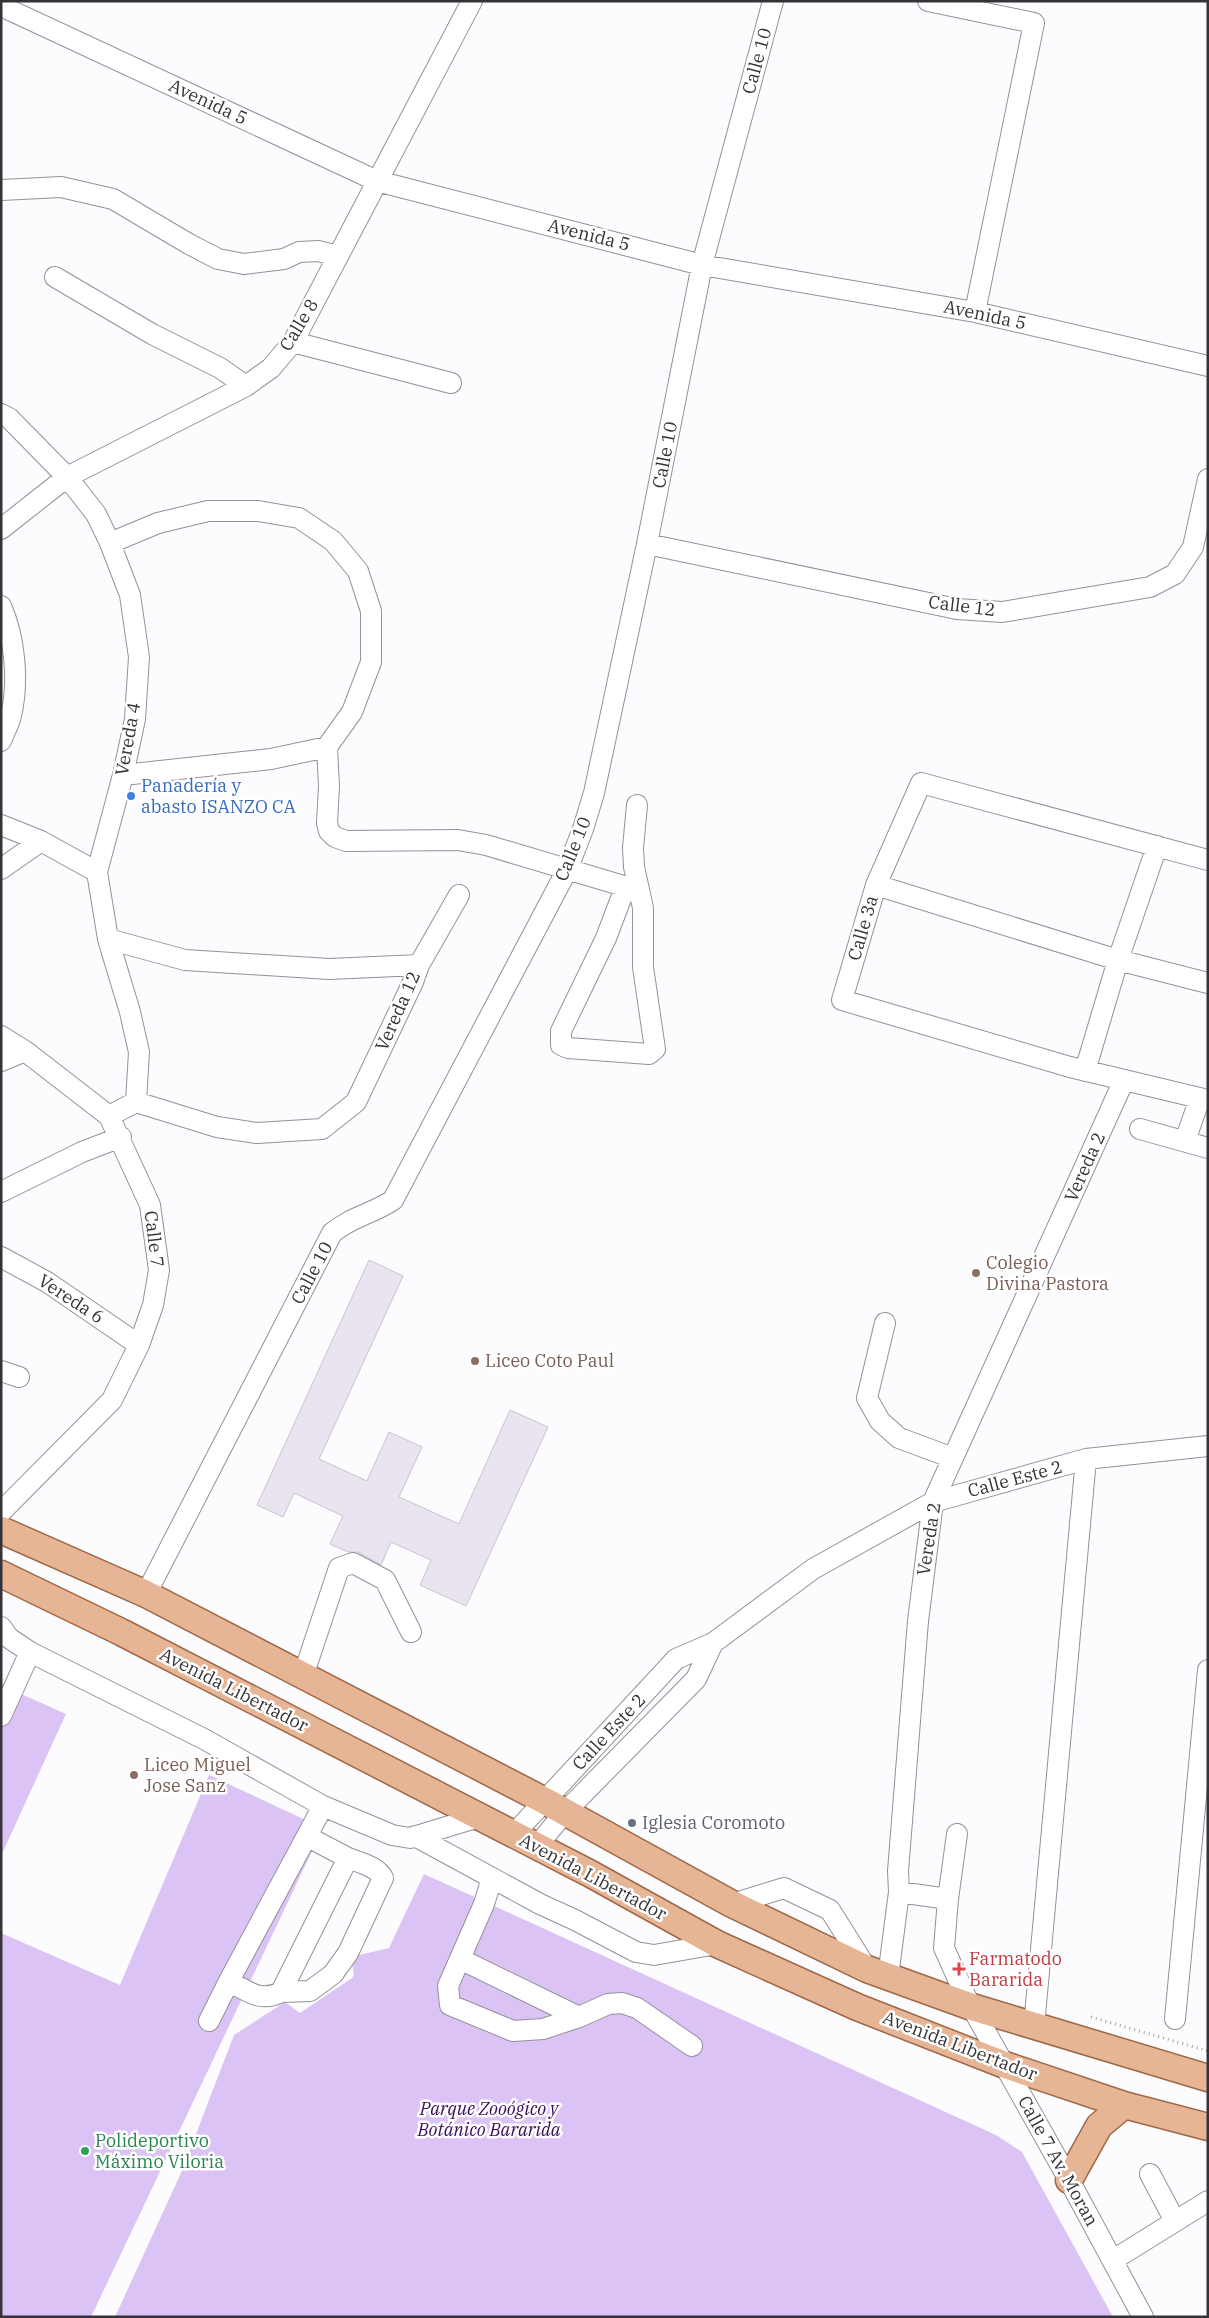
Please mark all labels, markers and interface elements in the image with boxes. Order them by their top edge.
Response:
street label: Calle 10 [737,25,776,96]
street label: Avenida 5 [165,73,251,130]
street label: Avenida 5 [546,213,633,256]
street label: Calle 8 [274,294,323,355]
street label: Avenida 5 [942,295,1029,334]
street label: Calle 10 [647,420,682,490]
street label: Calle 12 [927,590,997,621]
street label: Vereda 4 [110,700,145,777]
place label: Panadería y abasto ISANZO CA [141,774,296,818]
marker: Panadería y abasto ISANZO CA [125,790,137,802]
street label: Calle 10 [549,813,596,884]
street label: Calle 3a [842,893,883,963]
street label: Vereda 12 [370,967,425,1054]
street label: Vereda 2 [1059,1128,1110,1205]
street label: Calle 7 [140,1209,169,1269]
street label: Calle 10 [286,1238,338,1308]
place label: Colegio Divina Pastora [986,1251,1109,1295]
marker: Colegio Divina Pastora [970,1267,982,1279]
street label: Vereda 6 [34,1269,109,1328]
place label: Liceo Coto Paul [485,1349,614,1372]
marker: Liceo Coto Paul [469,1355,481,1367]
street label: Calle Este 2 [965,1455,1065,1502]
street label: Vereda 2 [911,1500,946,1577]
street label: Avenida Libertador [156,1642,312,1737]
street label: Calle Este 2 [567,1688,650,1775]
place label: Liceo Miguel Jose Sanz [144,1753,251,1797]
marker: Liceo Miguel Jose Sanz [128,1769,140,1781]
place label: Iglesia Coromoto [642,1811,785,1834]
marker: Iglesia Coromoto [626,1817,638,1829]
street label: Avenida Libertador [516,1828,671,1925]
place label: Farmatodo Bararida [969,1947,1062,1991]
marker: Farmatodo Bararida [953,1963,965,1975]
street label: Avenida Libertador [880,2006,1041,2086]
street label: Calle 7 Av. Moran [1013,2092,1104,2230]
park label: Parque Zooógico y Botánico Bararida [416,2097,561,2141]
place label: Polideportivo Máximo Viloria [95,2129,224,2173]
marker: Polideportivo Máximo Viloria [79,2145,91,2157]

